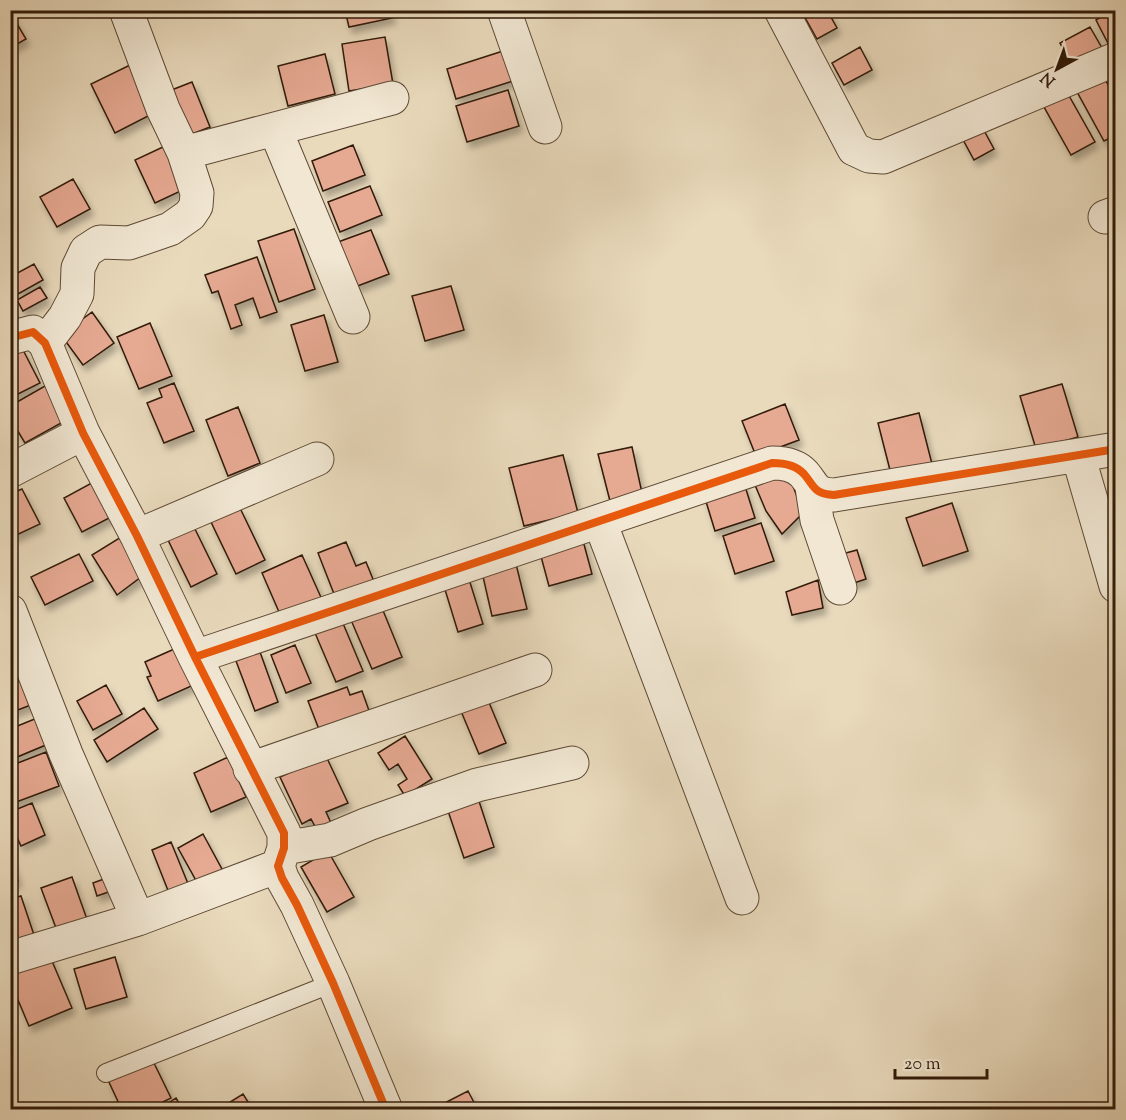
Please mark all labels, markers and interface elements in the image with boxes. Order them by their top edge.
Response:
north arrow [1027,39,1087,99]
text: N [1036,65,1061,91]
scale bar [895,1042,986,1080]
text: 20 m [904,1052,941,1078]

